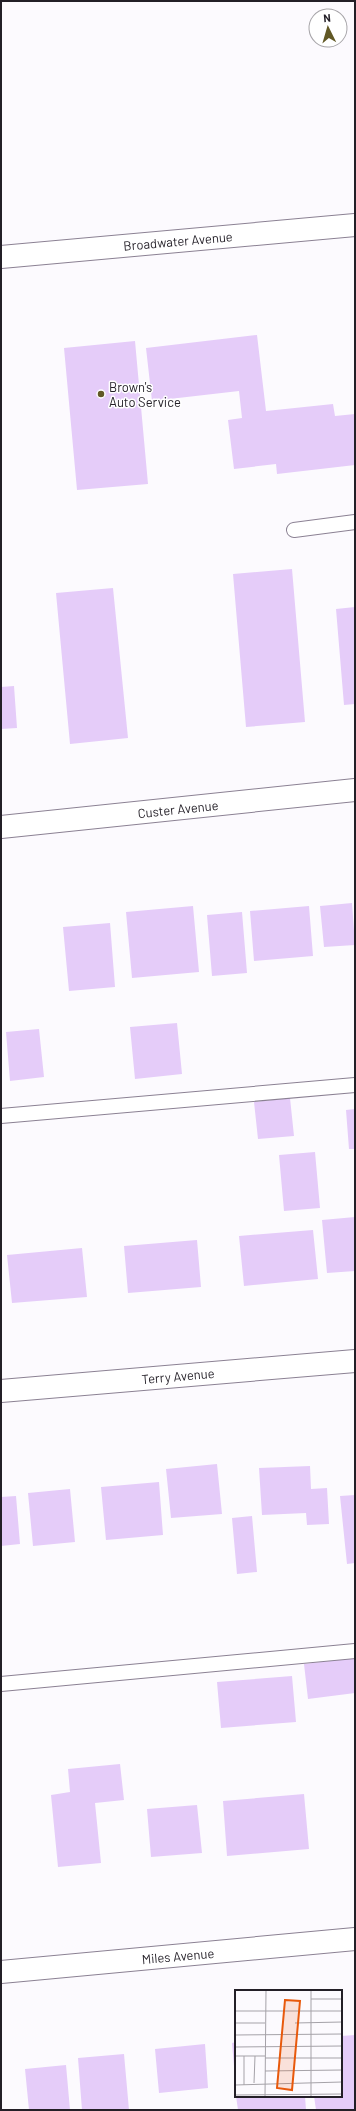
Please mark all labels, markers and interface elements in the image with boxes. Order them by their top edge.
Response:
north arrow [308,8,348,48]
text: N [323,11,331,24]
street label: Broadwater Avenue [123,228,233,254]
place label: Brown's Auto Service [109,379,181,410]
marker: Brown's Auto Service [96,389,106,399]
street label: Custer Avenue [137,797,219,821]
street label: Terry Avenue [141,1365,215,1387]
street label: Miles Avenue [141,1945,215,1967]
inset map [235,1990,342,2097]

